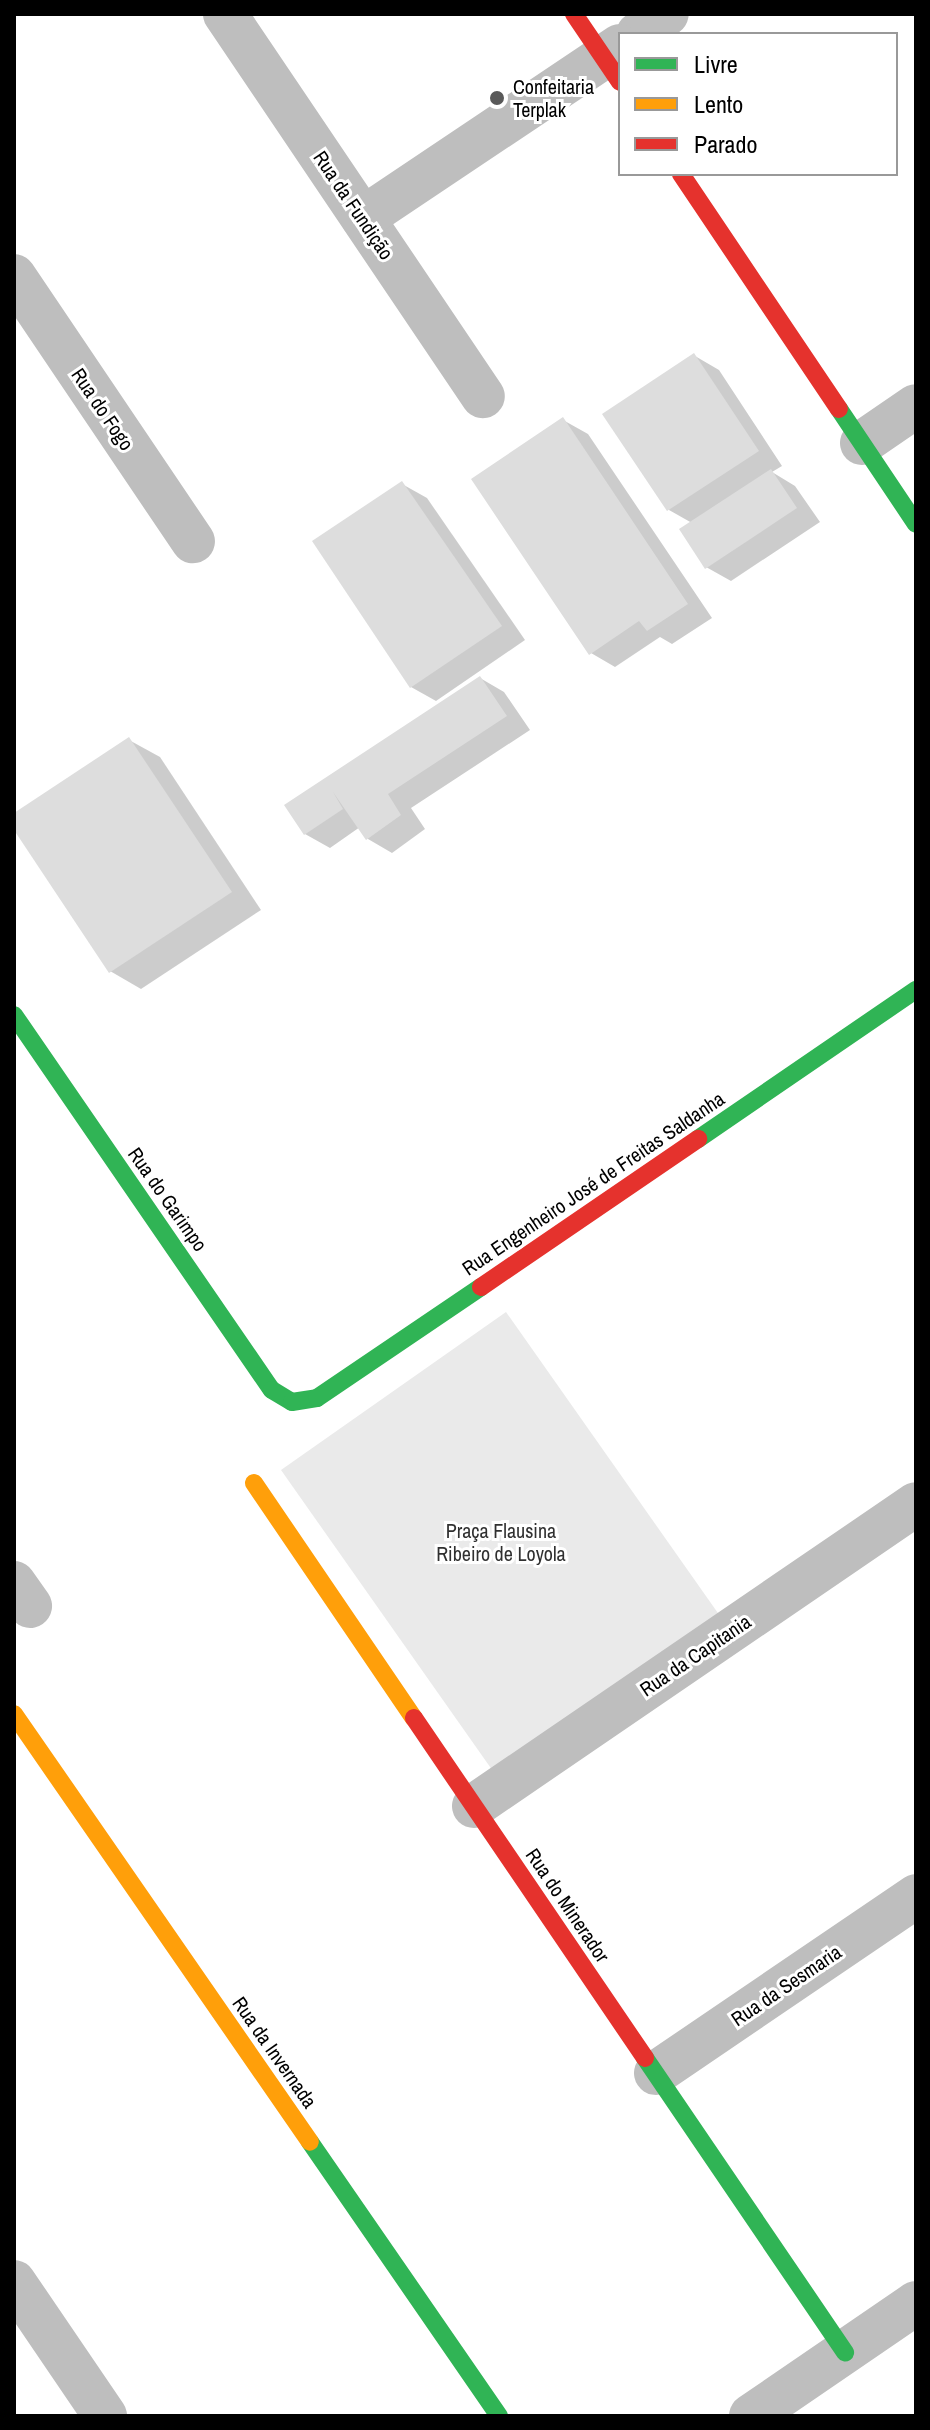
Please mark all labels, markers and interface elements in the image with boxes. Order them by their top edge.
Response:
legend [618,32,898,176]
text: Livre [694,48,738,80]
place label: Confeitaria Terplak [513,74,594,121]
text: Lento [694,88,743,120]
marker: Confeitaria Terplak [488,89,506,107]
text: Parado [694,128,757,160]
street label: Rua da Fundição [309,146,399,264]
street label: Rua do Fogo [67,363,139,455]
street label: Rua Engenheiro José de Freitas Saldanha [457,1086,729,1280]
street label: Rua do Garimpo [123,1142,213,1256]
park label: Praça Flausina Ribeiro de Loyola [436,1519,566,1566]
street label: Rua da Capitania [635,1609,755,1701]
street label: Rua do Minerador [521,1843,615,1967]
street label: Rua da Sesmaria [726,1939,846,2031]
street label: Rua da Invernada [228,1992,322,2112]

